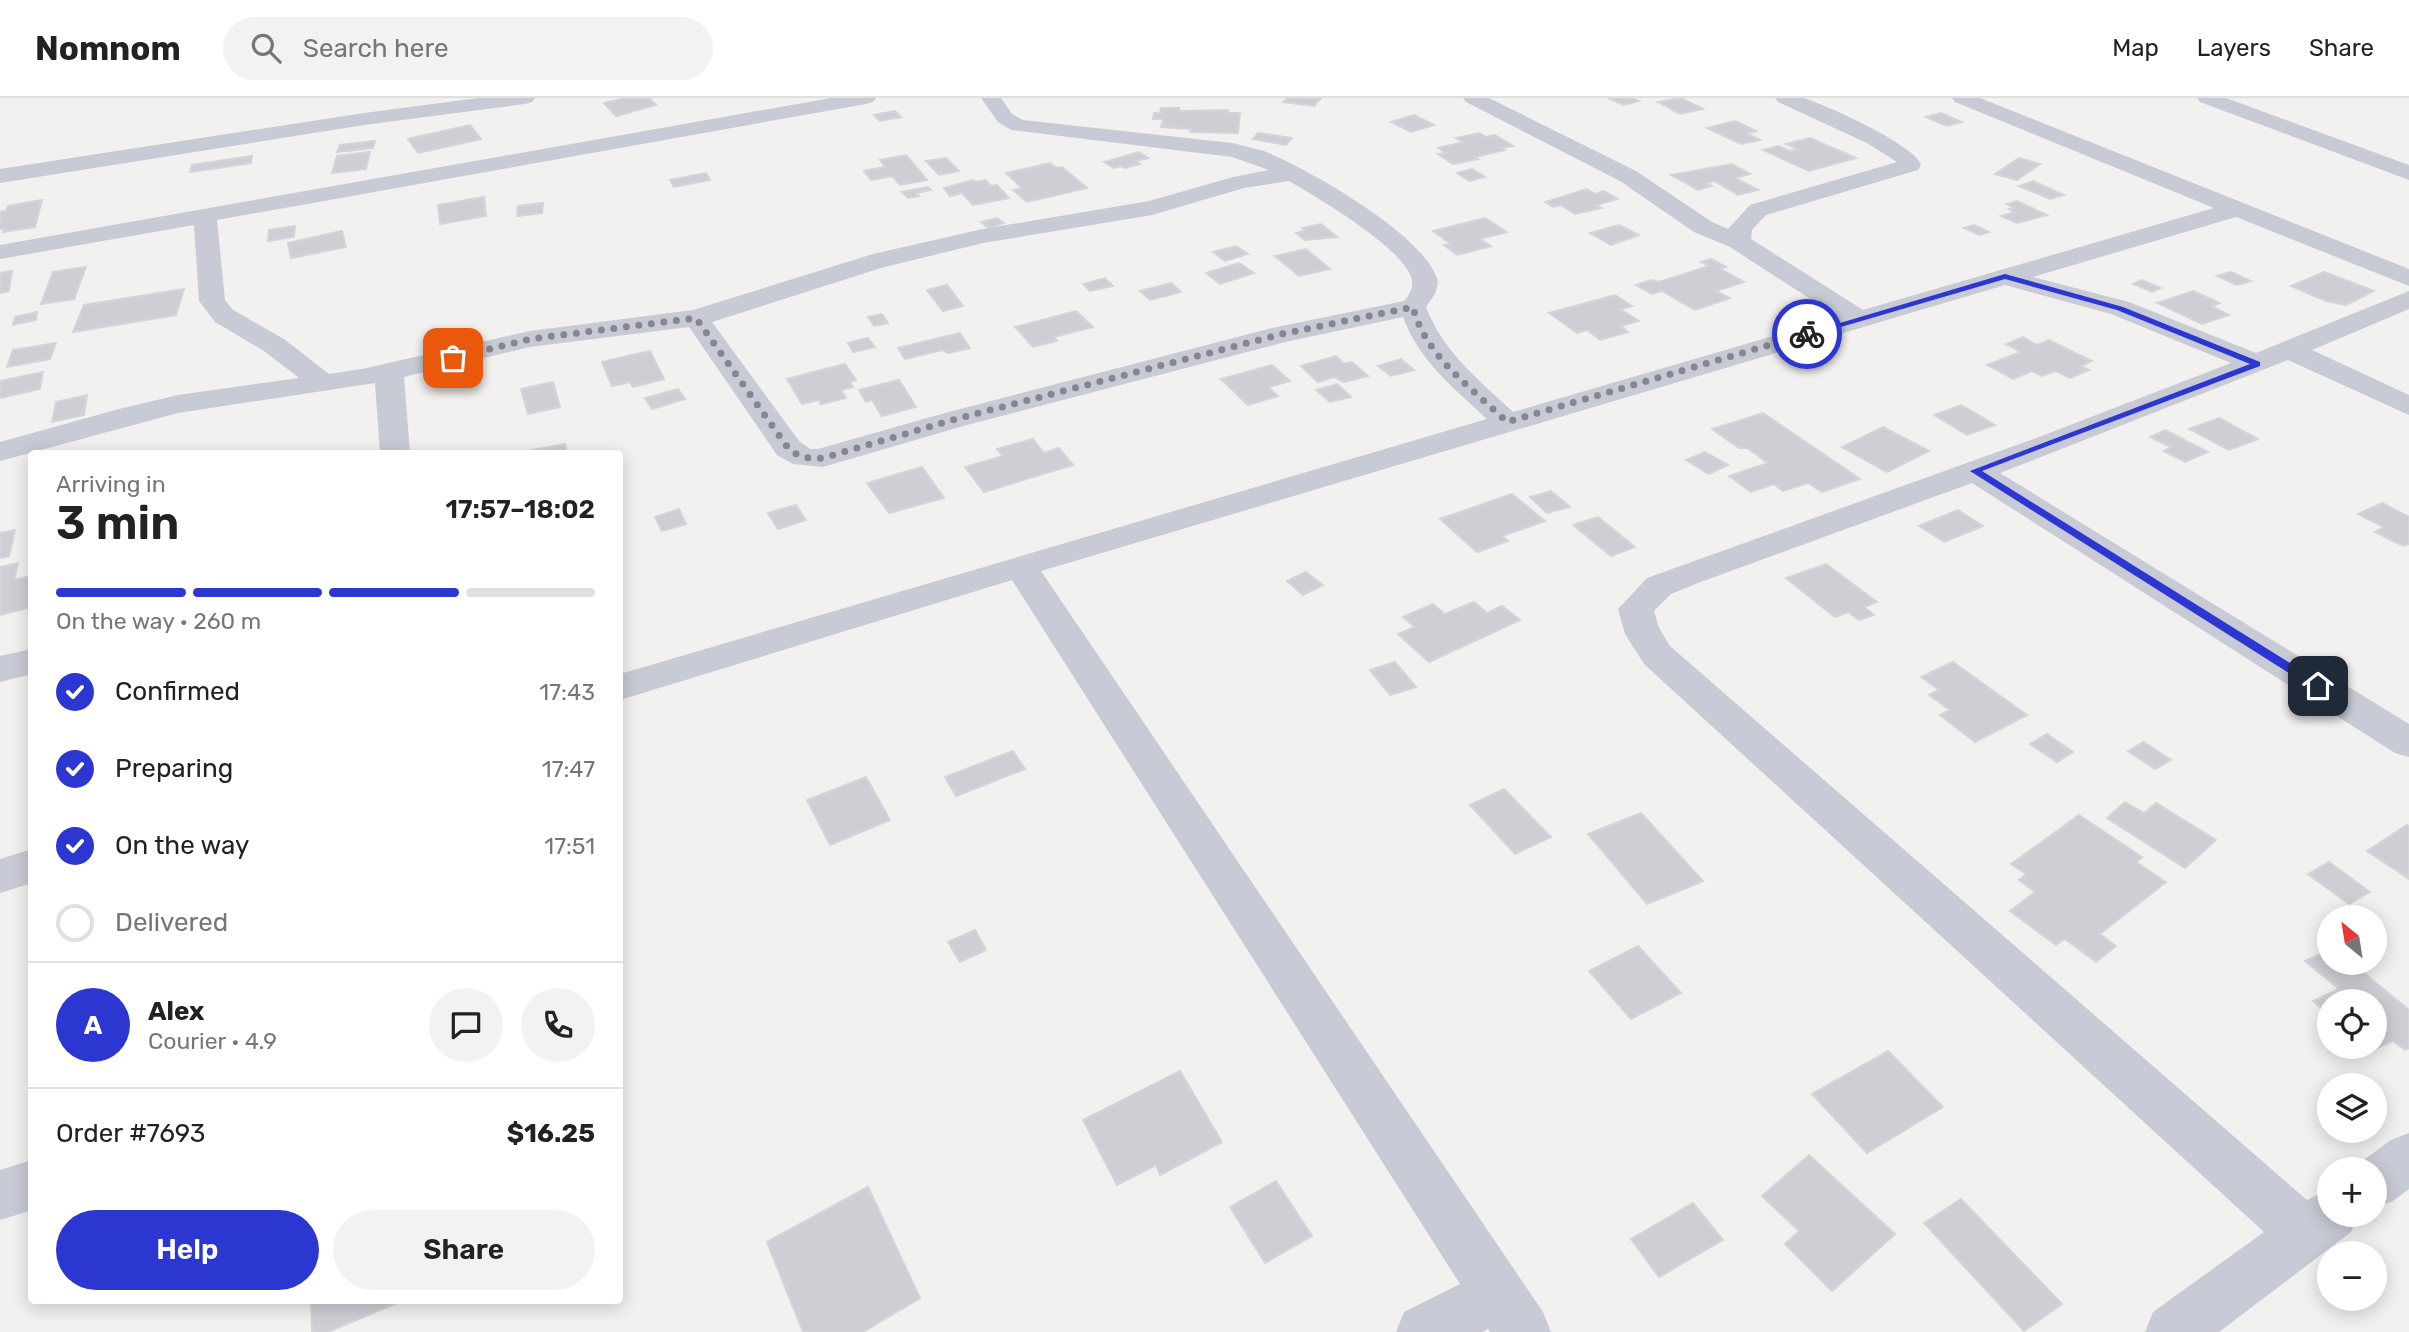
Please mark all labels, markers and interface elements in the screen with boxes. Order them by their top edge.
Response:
search box [223,17,713,80]
text: Nomnom [35,29,181,68]
icon: search [247,29,285,67]
text: Search here [303,33,449,64]
text: Map [2112,34,2159,62]
text: Layers [2197,34,2271,62]
text: Share [2309,34,2374,62]
courier [1772,299,1842,369]
icon: bike [1788,315,1826,353]
pin [423,328,483,388]
icon: bag [434,339,472,377]
text: Arriving in [56,470,166,498]
text: 17:57–18:02 [445,494,595,525]
text: 3 min [56,496,179,551]
text: On the way · 260 m [56,607,261,635]
pin [2288,656,2348,716]
icon: home [2299,667,2337,705]
icon: check [56,673,94,711]
text: Confirmed [115,676,240,707]
text: 17:43 [539,678,595,706]
icon: check [56,750,94,788]
text: Preparing [115,753,233,784]
text: 17:47 [542,755,595,783]
icon: check [56,827,94,865]
text: On the way [115,830,249,861]
text: 17:51 [544,832,595,860]
north arrow [2317,905,2387,975]
map controls [2317,905,2387,1311]
text: Delivered [115,907,228,938]
button: chat [429,988,503,1062]
button: phone [521,988,595,1062]
button: locate [2317,989,2387,1059]
text: Alex [148,996,204,1027]
text: A [84,1010,102,1041]
text: Courier · 4.9 [148,1027,277,1055]
button: layers [2317,1073,2387,1143]
text: Order #7693 [56,1118,205,1149]
text: $16.25 [507,1118,595,1149]
button: + [2317,1157,2387,1227]
button: Help [56,1210,319,1290]
button: Share [333,1210,595,1290]
button: − [2317,1241,2387,1311]

